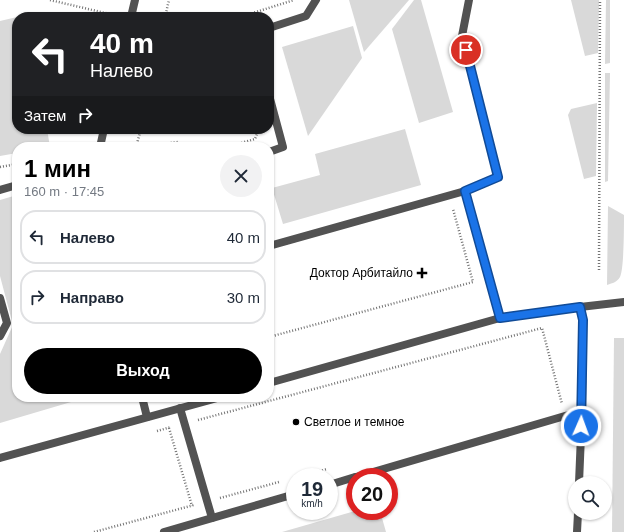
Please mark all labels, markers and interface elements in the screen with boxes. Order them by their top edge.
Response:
icon: left [24,28,76,80]
text: 40 m [90,28,154,59]
pin [449,33,483,67]
icon: arrive [455,39,477,61]
text: Налево [90,61,153,81]
icon: right [74,104,96,126]
text: Затем [24,107,66,124]
text: 1 мин [24,155,91,182]
button: close [220,155,262,197]
text: 160 m · 17:45 [24,184,104,199]
icon: left [26,226,48,248]
text: Налево [60,229,115,246]
text: 40 m [227,229,260,246]
place label: Доктор Арбитайло [310,266,413,280]
marker: Доктор Арбитайло [416,267,428,279]
icon: right [26,286,48,308]
text: Направо [60,289,124,306]
text: 30 m [227,289,260,306]
button: Выход [24,348,262,394]
position arrow [560,405,602,447]
place label: Светлое и темное [304,415,405,429]
marker: Светлое и темное [291,417,301,427]
speed limit sign: 20 [346,468,398,520]
map controls [568,476,612,520]
button: search [568,476,612,520]
text: 19 [301,478,323,500]
text: km/h [301,498,323,509]

